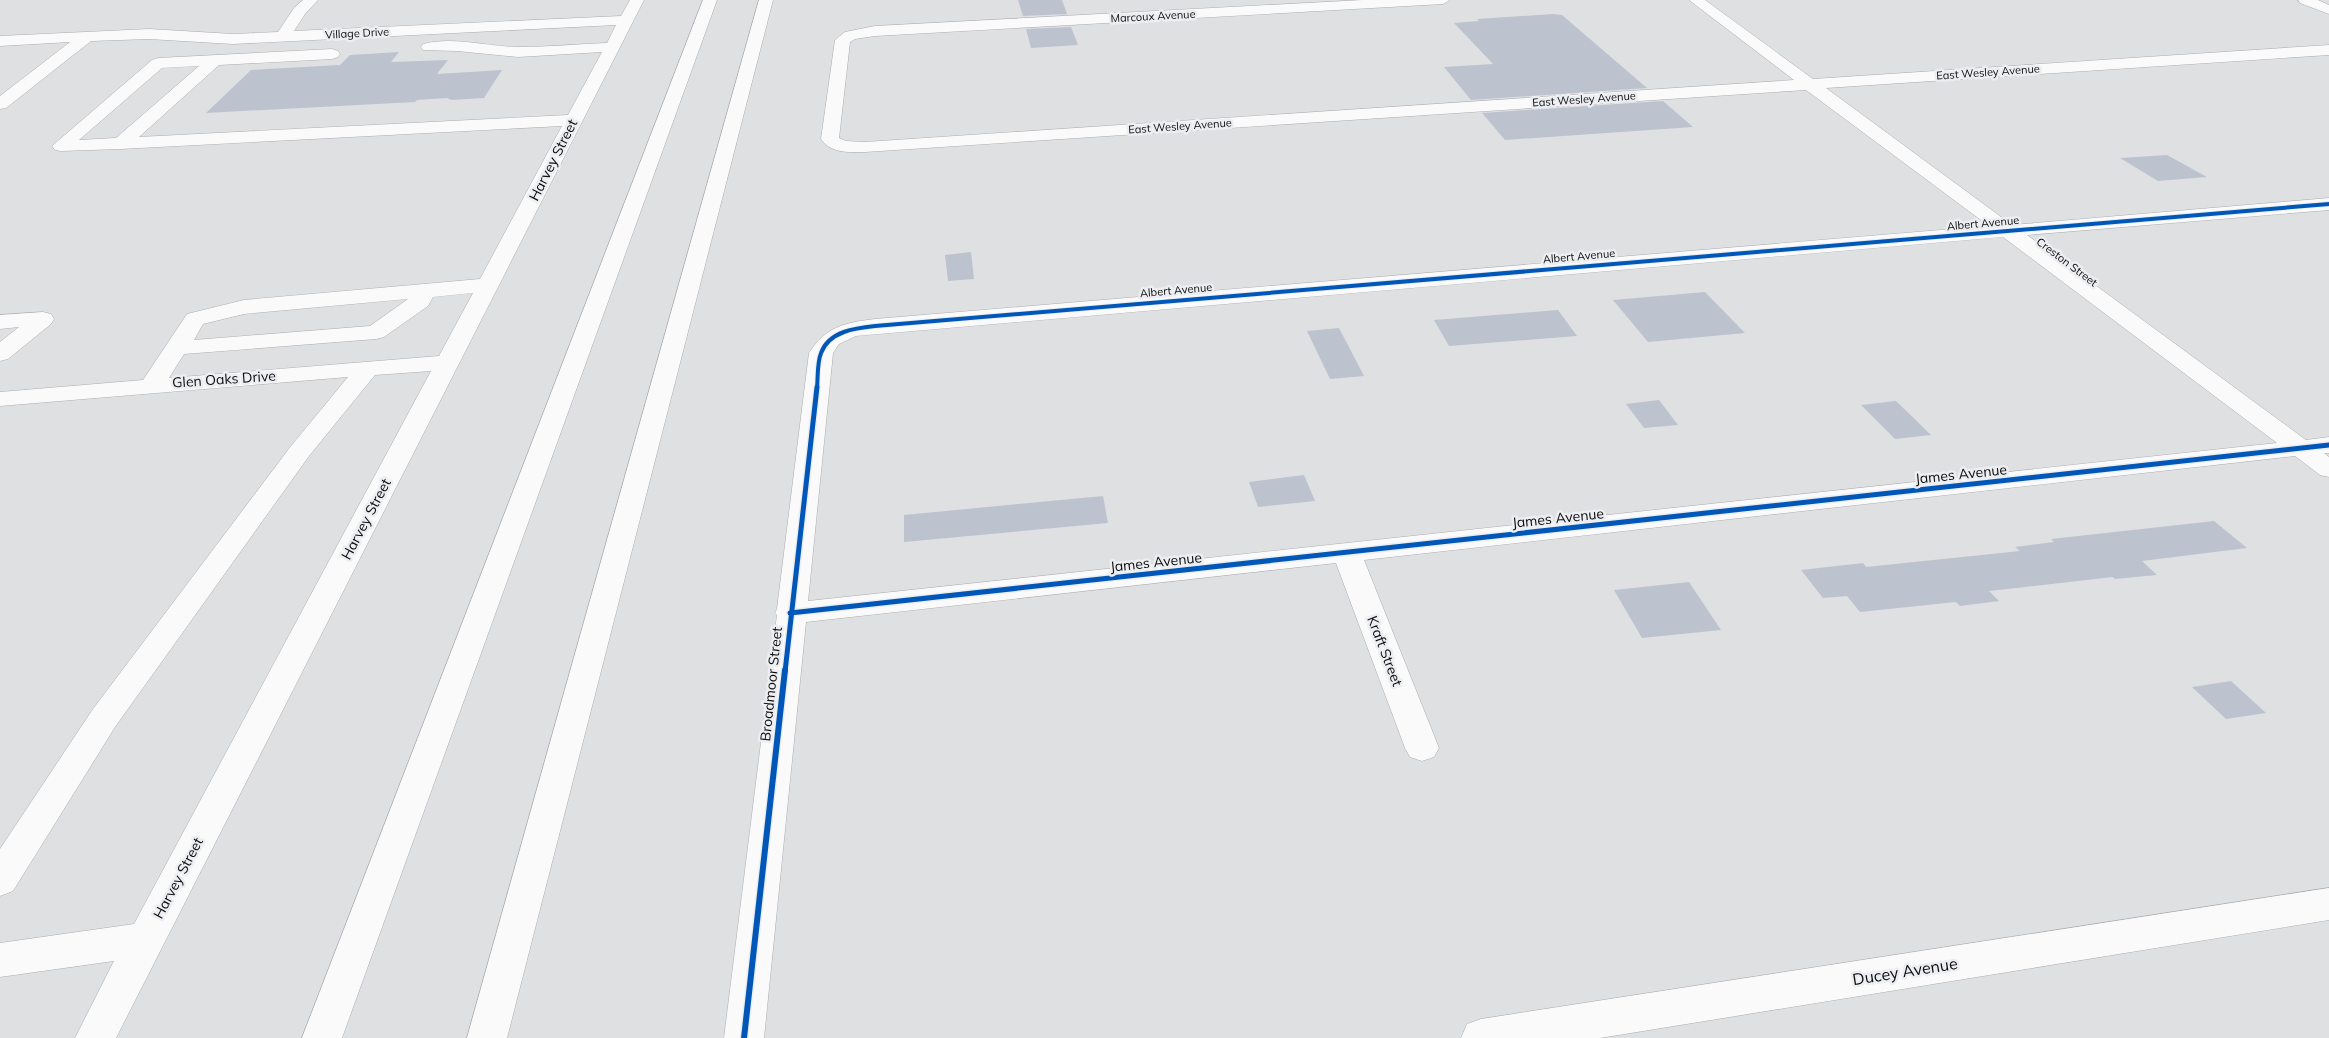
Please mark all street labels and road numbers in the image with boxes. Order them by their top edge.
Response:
street label: Marcoux Avenue [1110,7,1196,25]
street label: Village Drive [325,24,389,42]
street label: East Wesley Avenue [1936,61,2040,83]
street label: East Wesley Avenue [1532,88,1636,110]
street label: East Wesley Avenue [1128,115,1232,137]
street label: Harvey Street [525,116,581,204]
street label: Albert Avenue [1946,213,2020,233]
street label: Creston Street [2034,235,2100,290]
street label: Albert Avenue [1542,246,1616,266]
street label: Albert Avenue [1139,280,1213,300]
street label: Glen Oaks Drive [172,366,276,392]
street label: James Avenue [1914,460,2008,488]
street label: Harvey Street [337,475,395,563]
street label: James Avenue [1511,504,1605,532]
street label: James Avenue [1109,548,1203,576]
street label: Kraft Street [1363,613,1407,689]
street label: Broadmoor Street [756,626,786,742]
street label: Harvey Street [149,834,207,922]
street label: Ducey Avenue [1851,953,1959,989]

